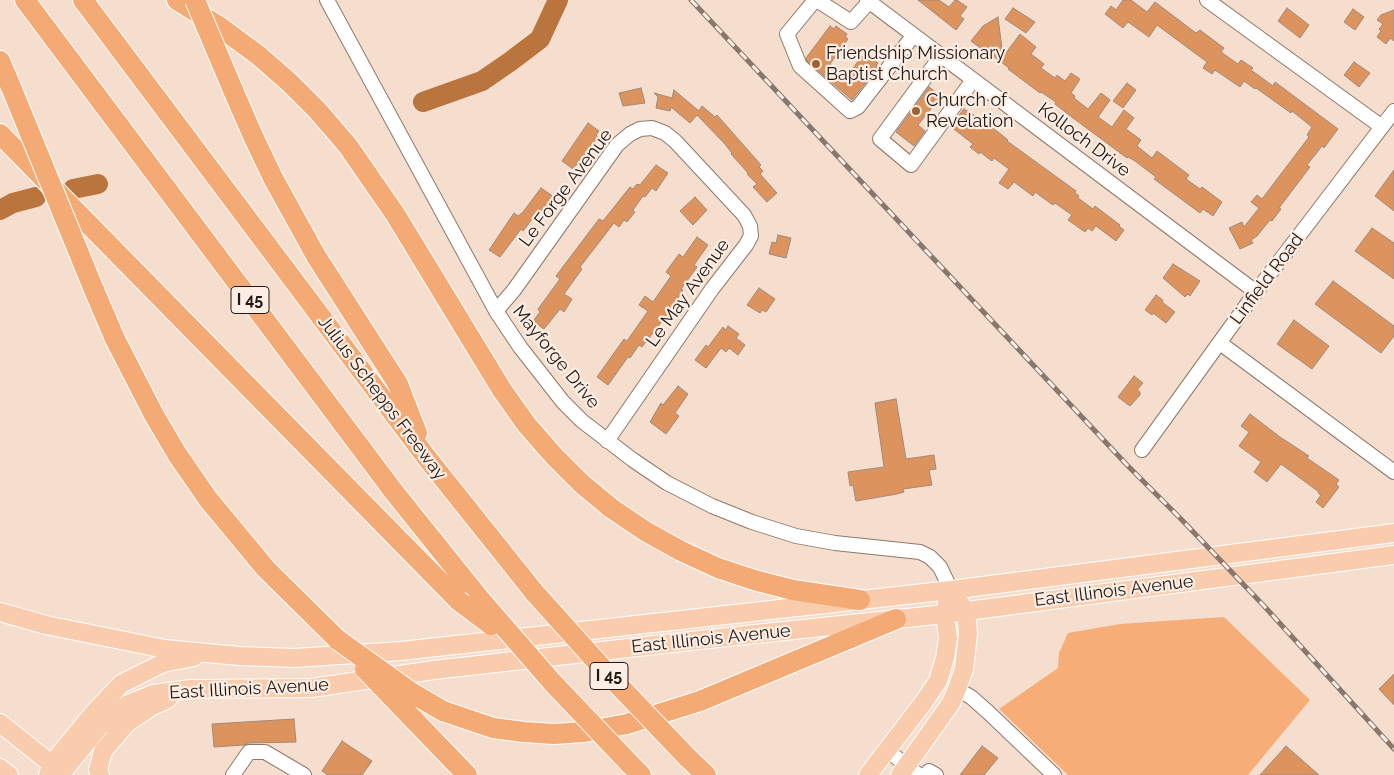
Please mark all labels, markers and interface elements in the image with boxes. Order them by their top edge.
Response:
place label: Friendship Missionary Baptist Church [826,43,1005,86]
marker: Friendship Missionary Baptist Church [810,58,822,70]
place label: Church of Revelation [926,90,1013,132]
street label: Kolloch Drive [1034,98,1134,182]
marker: Church of Revelation [910,105,922,117]
street label: Le Forge Avenue [515,125,617,251]
street label: Linfield Road [1226,229,1308,329]
street label: Le May Avenue [642,235,734,351]
road number: I 45 [231,286,269,314]
street label: Mayforge Drive [508,301,604,413]
street label: Julius Schepps Freeway [313,312,451,484]
street label: East Illinois Avenue [1033,571,1195,611]
street label: East Illinois Avenue [630,620,792,658]
road number: I 45 [590,662,628,689]
street label: East Illinois Avenue [169,674,329,704]

